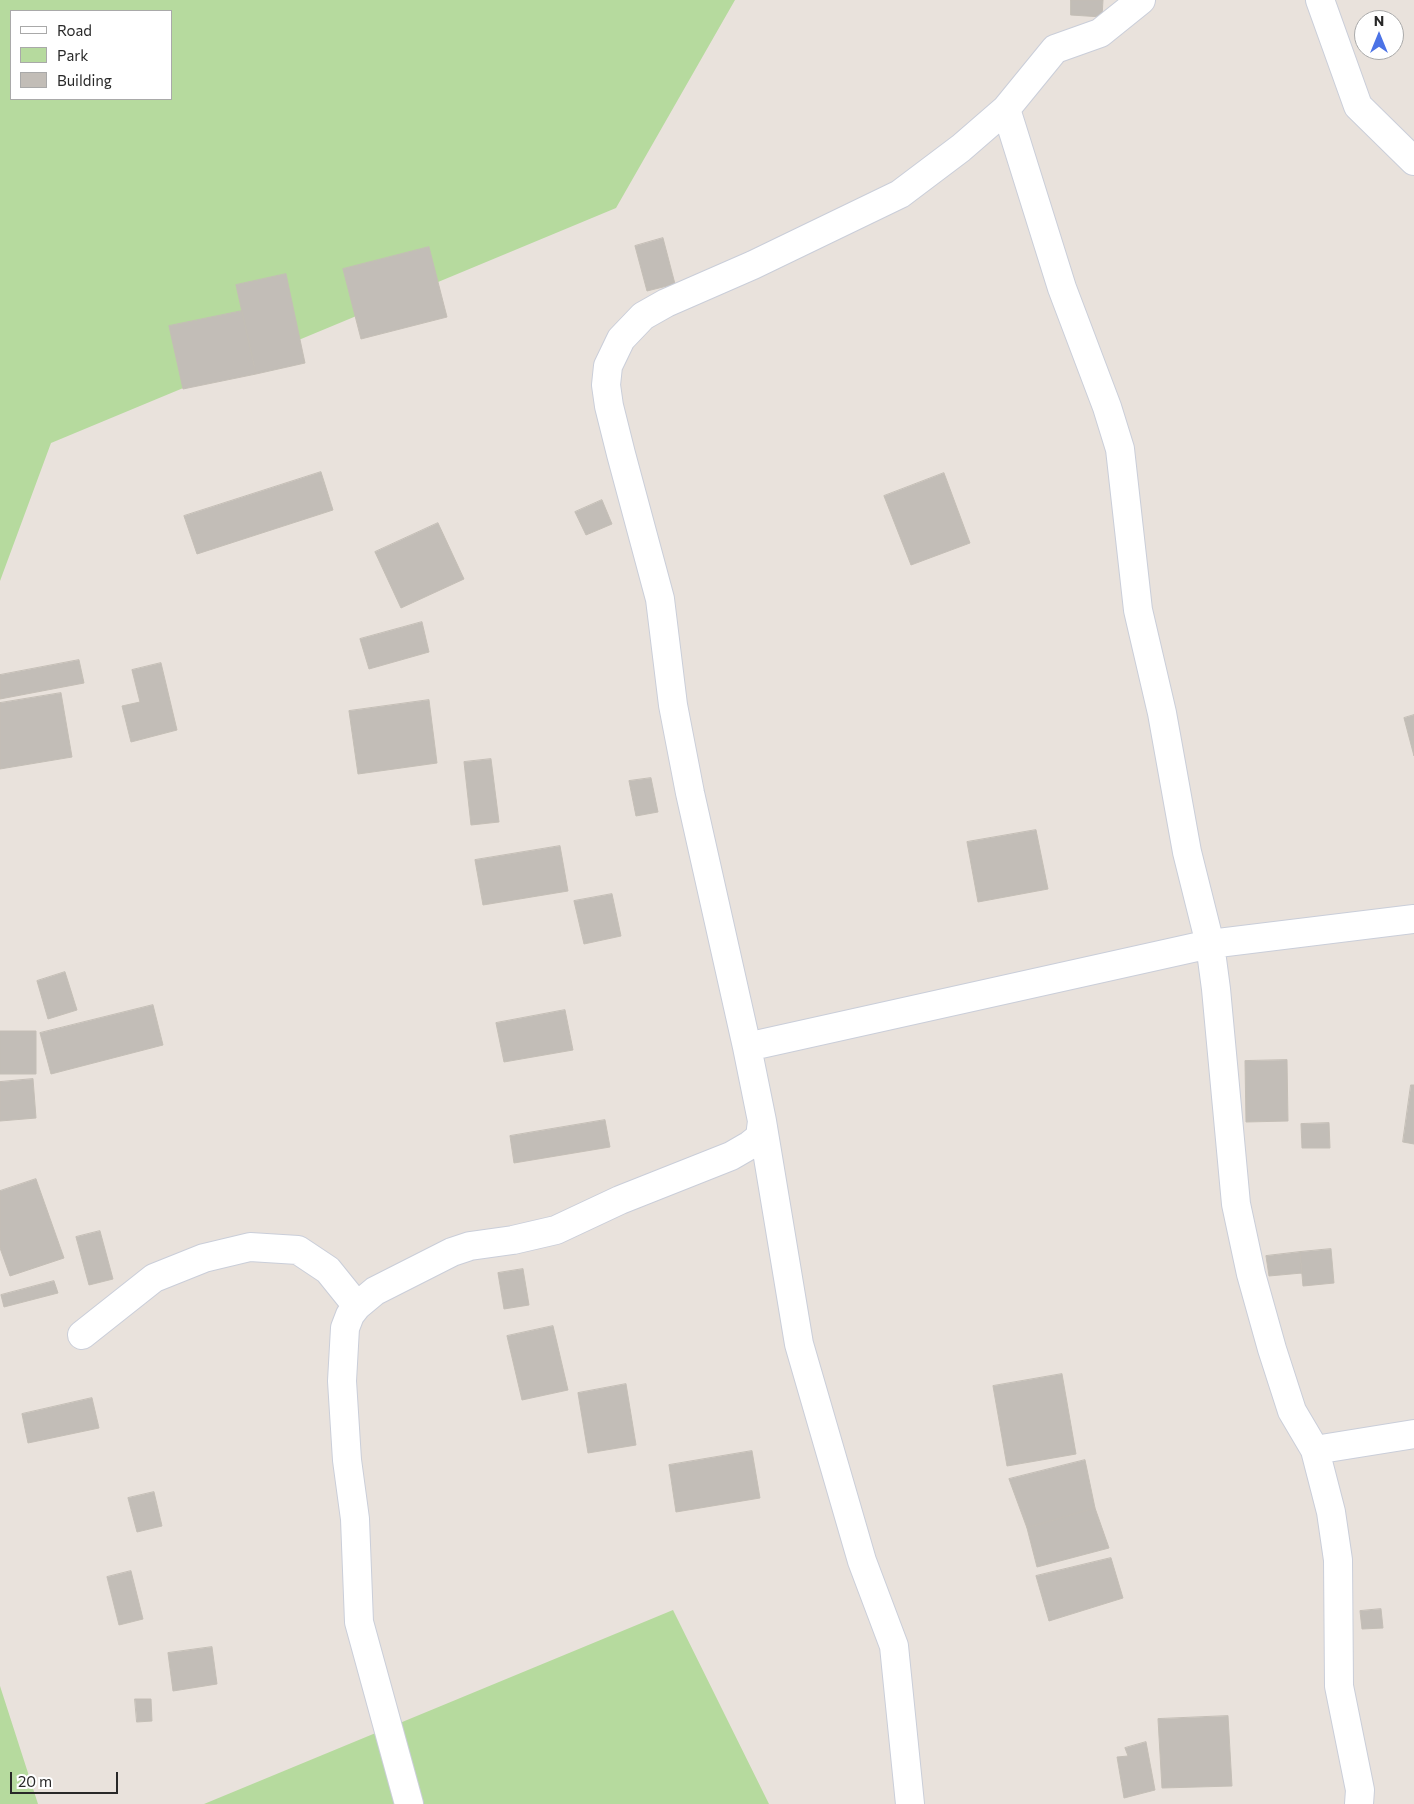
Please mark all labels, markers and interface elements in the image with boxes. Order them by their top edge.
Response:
legend [10,10,172,100]
north arrow [1354,10,1404,60]
text: N [1374,12,1384,29]
text: Road [57,21,92,39]
text: Park [57,46,88,64]
text: Building [57,71,112,89]
scale bar [12,1762,120,1794]
text: 20 m [18,1772,52,1790]

